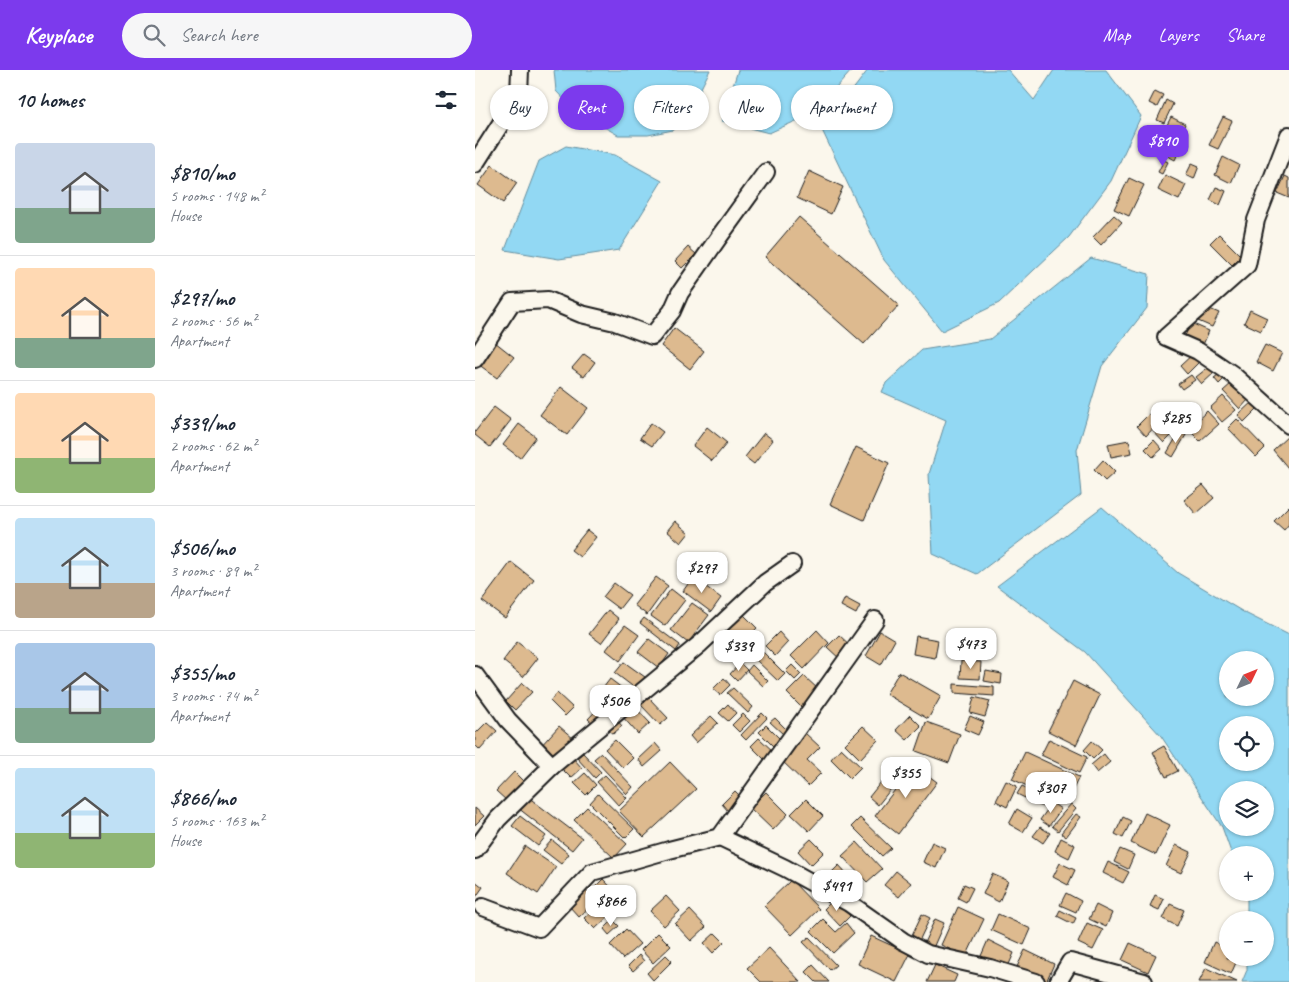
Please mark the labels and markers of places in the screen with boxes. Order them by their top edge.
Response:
pin: $810 [1133,124,1193,167]
pin: $285 [1146,402,1206,444]
pin: $297 [672,552,732,594]
pin: $473 [941,628,1001,670]
pin: $339 [709,630,769,672]
pin: $506 [585,684,645,727]
pin: $355 [876,756,936,799]
pin: $307 [1021,772,1081,814]
pin: $491 [807,870,867,912]
pin: $866 [581,884,641,927]

